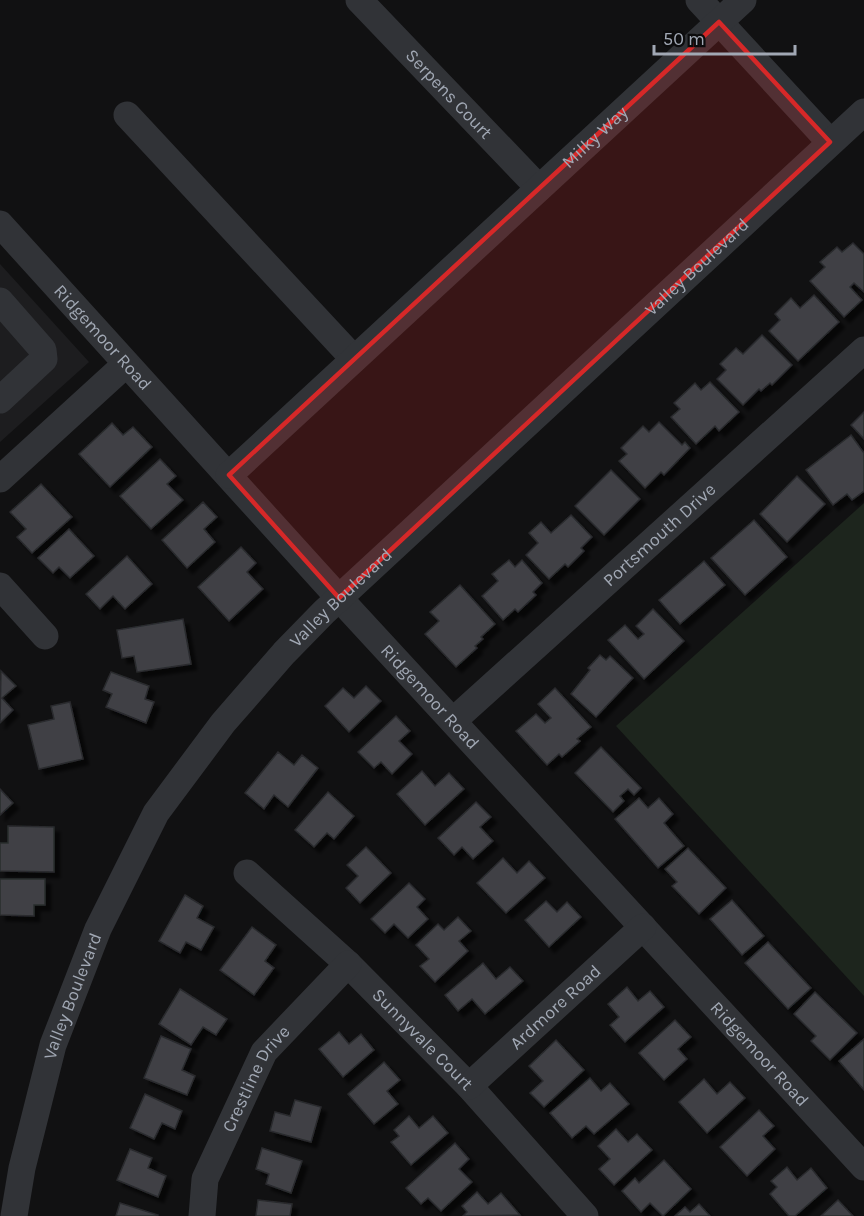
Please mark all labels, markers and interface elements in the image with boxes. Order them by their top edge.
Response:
scale bar [654,18,795,56]
text: 50 m [663,28,705,50]
street label: Serpens Court [401,44,497,144]
street label: Milky Way [557,101,633,173]
street label: Valley Boulevard [640,213,753,320]
street label: Ridgemoor Road [49,280,156,395]
street label: Portsmouth Drive [598,478,720,591]
street label: Valley Boulevard [285,543,397,652]
street label: Ridgemoor Road [376,639,484,754]
street label: Valley Boulevard [39,930,106,1062]
street label: Ardmore Road [505,960,606,1054]
street label: Sunnyvale Court [367,984,478,1095]
street label: Ridgemoor Road [706,997,814,1111]
street label: Crestline Drive [217,1021,295,1136]

